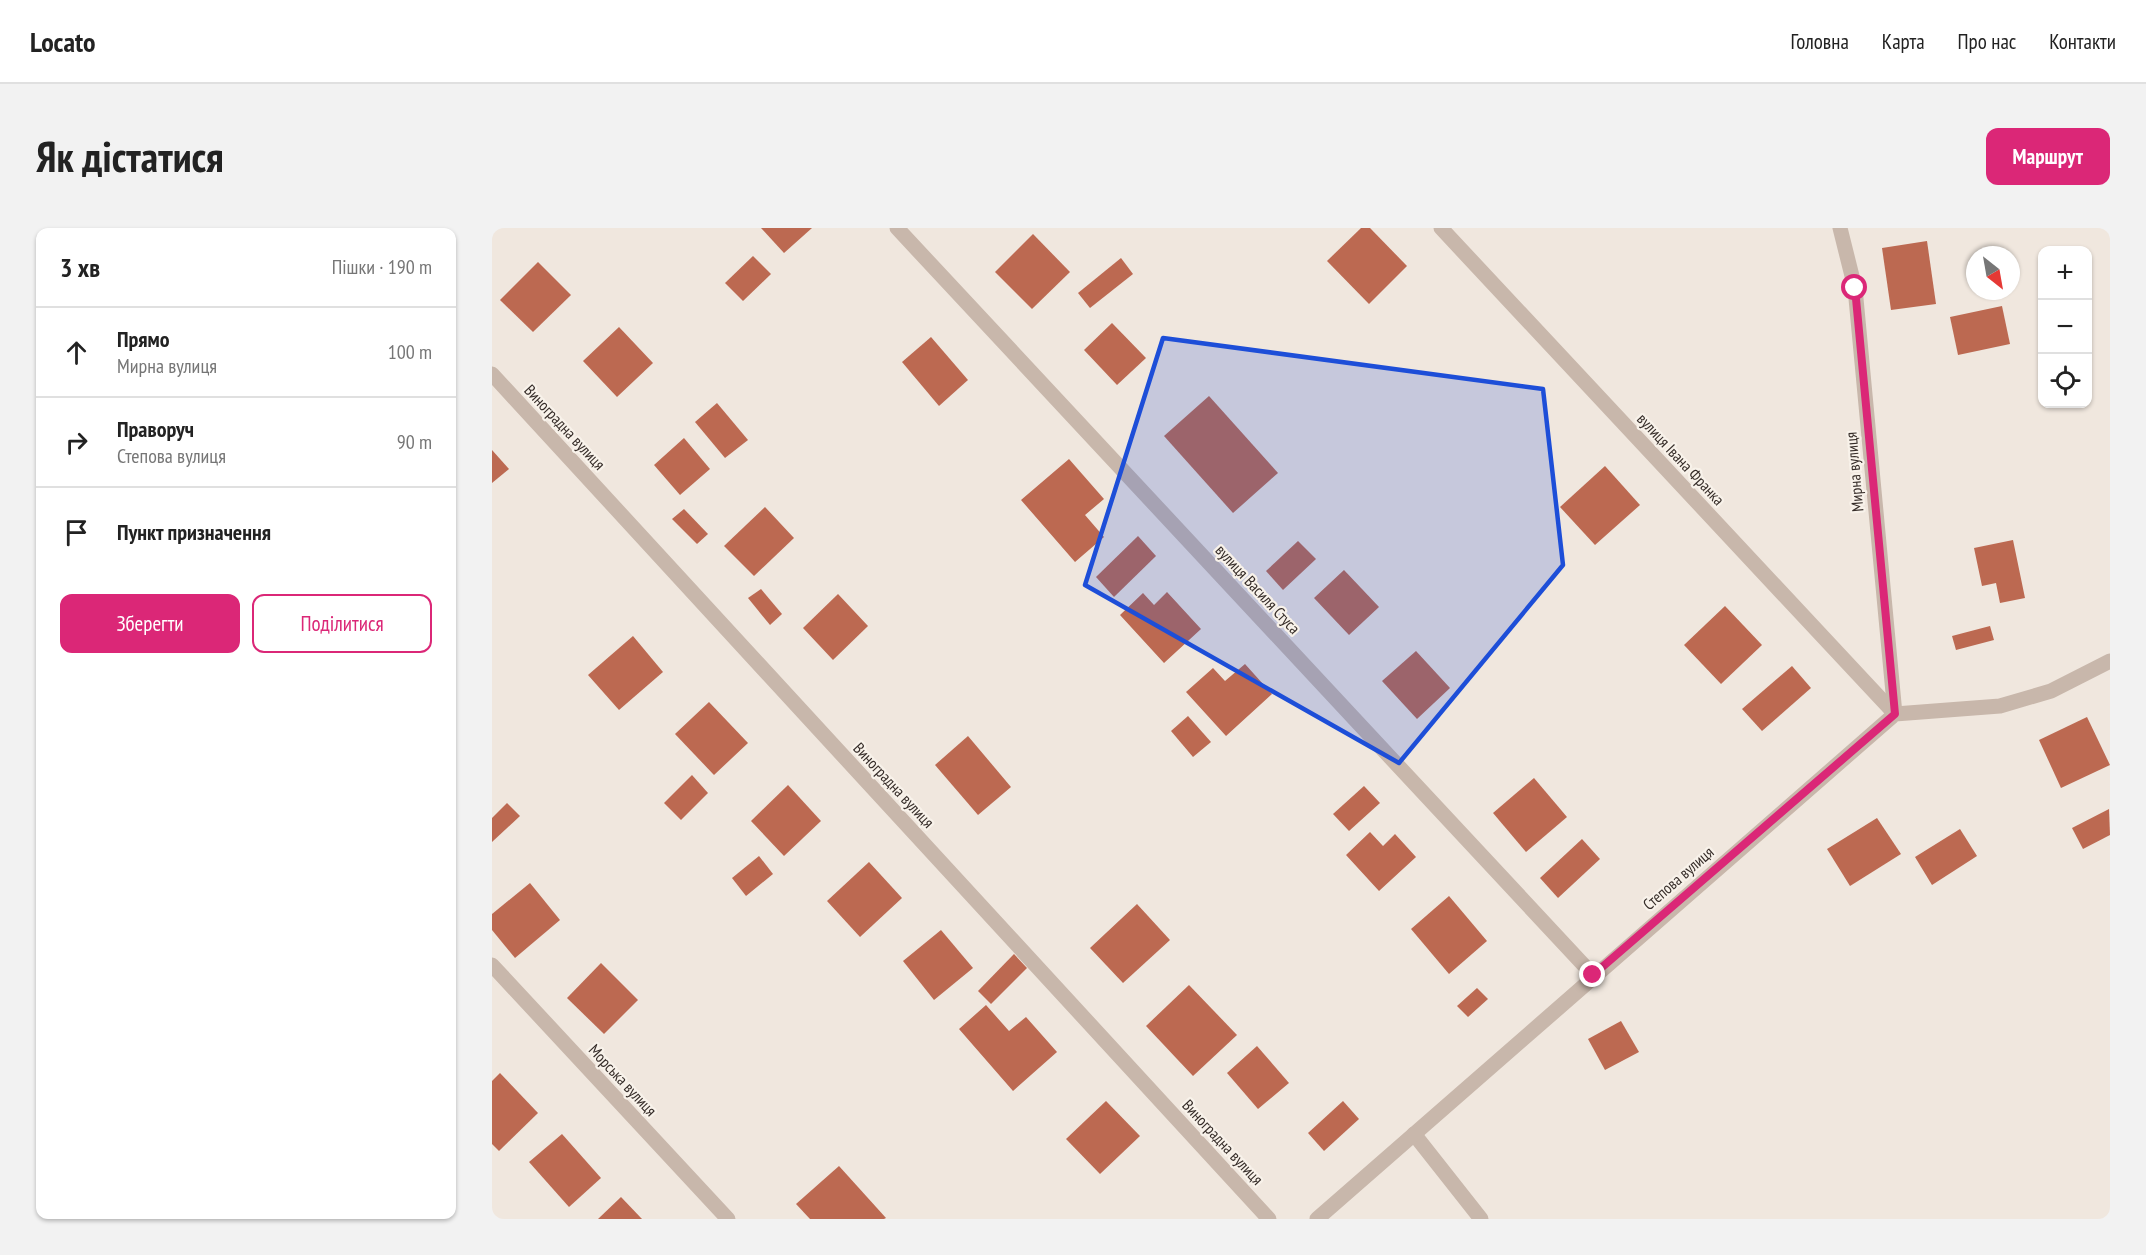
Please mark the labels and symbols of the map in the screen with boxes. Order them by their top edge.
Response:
north arrow [1966,246,2020,300]
route start [1841,274,1867,300]
street label: Виноградна вулиця [520,380,610,474]
street label: вулиця Івана Франка [1633,409,1729,509]
street label: Мирна вулиця [1841,431,1867,513]
street label: вулиця Василя Стуса [1212,540,1304,638]
street label: Виноградна вулиця [849,738,939,832]
street label: Степова вулиця [1639,842,1717,914]
route end [1579,961,1605,987]
street label: Морська вулиця [585,1040,661,1120]
street label: Виноградна вулиця [1178,1095,1268,1189]

